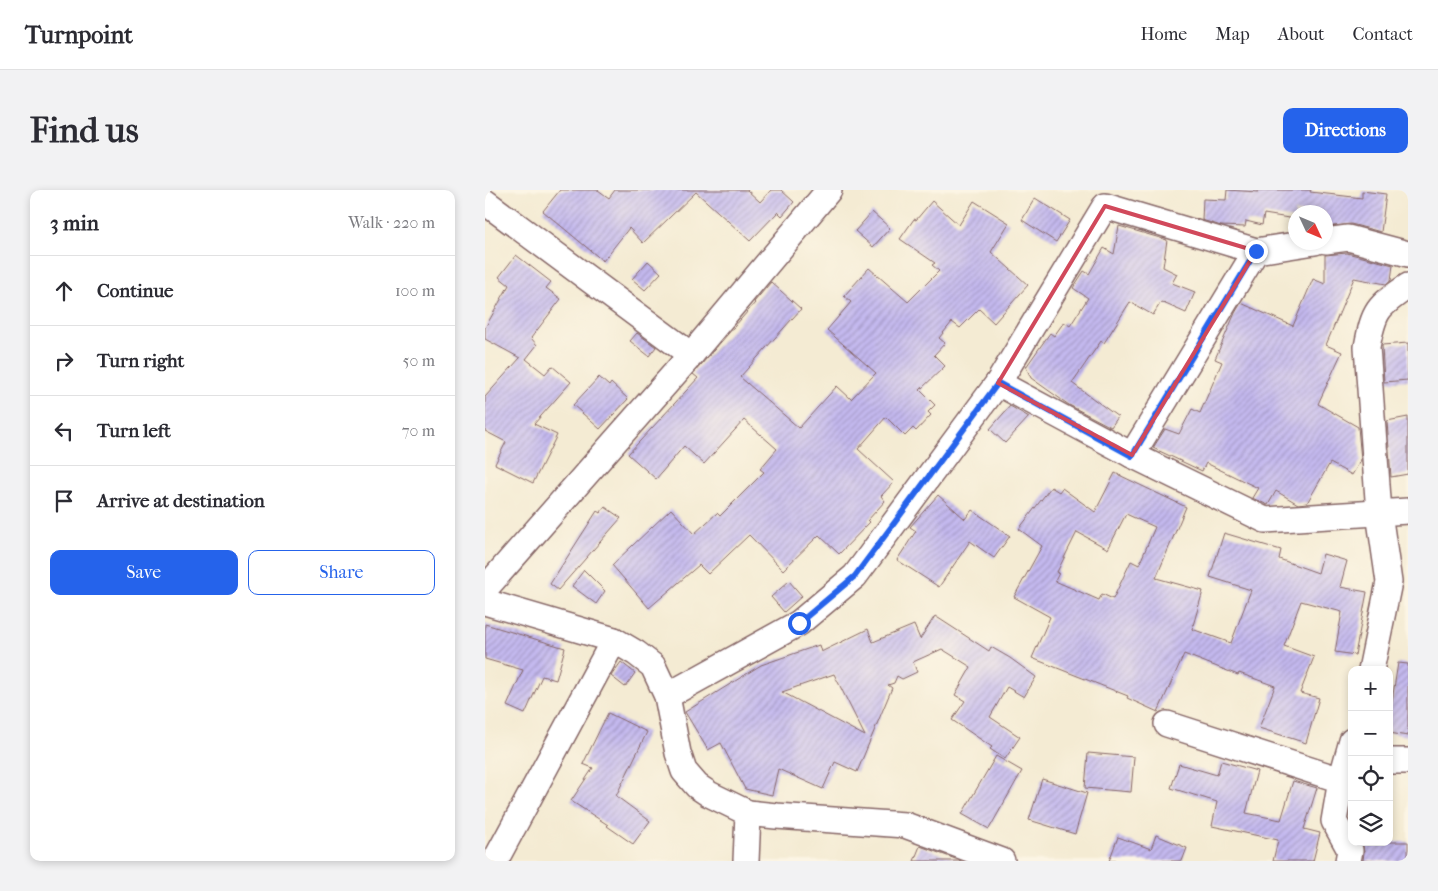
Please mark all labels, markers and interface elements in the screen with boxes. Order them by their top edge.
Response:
text: Turnpoint [25,21,133,49]
text: Home [1140,24,1187,45]
text: Map [1215,24,1250,45]
text: About [1278,24,1324,45]
text: Contact [1352,24,1413,45]
button: Directions [1283,108,1408,153]
text: Find us [30,110,139,151]
north arrow [1288,205,1333,250]
text: 3 min [50,211,99,235]
text: Walk · 220 m [348,213,435,232]
route end [1245,240,1268,263]
icon: ahead [50,277,78,305]
text: Continue [97,280,173,302]
text: 100 m [395,281,435,300]
icon: right [50,347,78,375]
text: Turn right [97,350,184,372]
text: 50 m [403,351,435,370]
icon: left [50,417,78,445]
text: Turn left [97,420,171,442]
text: 70 m [402,421,435,440]
icon: arrive [50,487,78,515]
text: Arrive at destination [97,490,265,512]
button: Save [50,550,238,595]
button: Share [248,550,435,595]
route start [788,612,811,635]
map controls [1348,666,1393,846]
button: + [1348,666,1393,711]
button: − [1348,711,1393,756]
button: locate [1348,756,1393,801]
button: layers [1348,801,1393,846]

